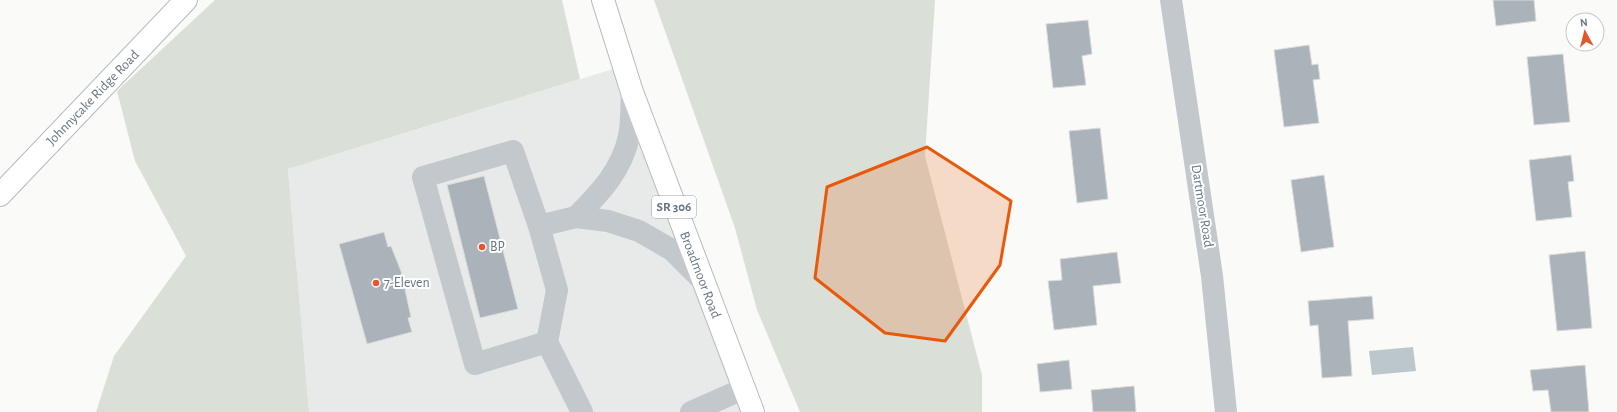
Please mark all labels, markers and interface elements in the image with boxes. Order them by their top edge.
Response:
north arrow [1565,12,1605,52]
text: N [1579,17,1588,28]
street label: Johnnycake Ridge Road [44,48,142,148]
street label: Dartmoor Road [1189,163,1215,249]
road number: SR 306 [652,196,696,218]
street label: Broadmoor Road [677,230,723,320]
place label: BP [490,240,505,254]
marker: BP [477,242,487,252]
place label: 7-Eleven [384,276,430,290]
marker: 7-Eleven [371,278,381,288]

